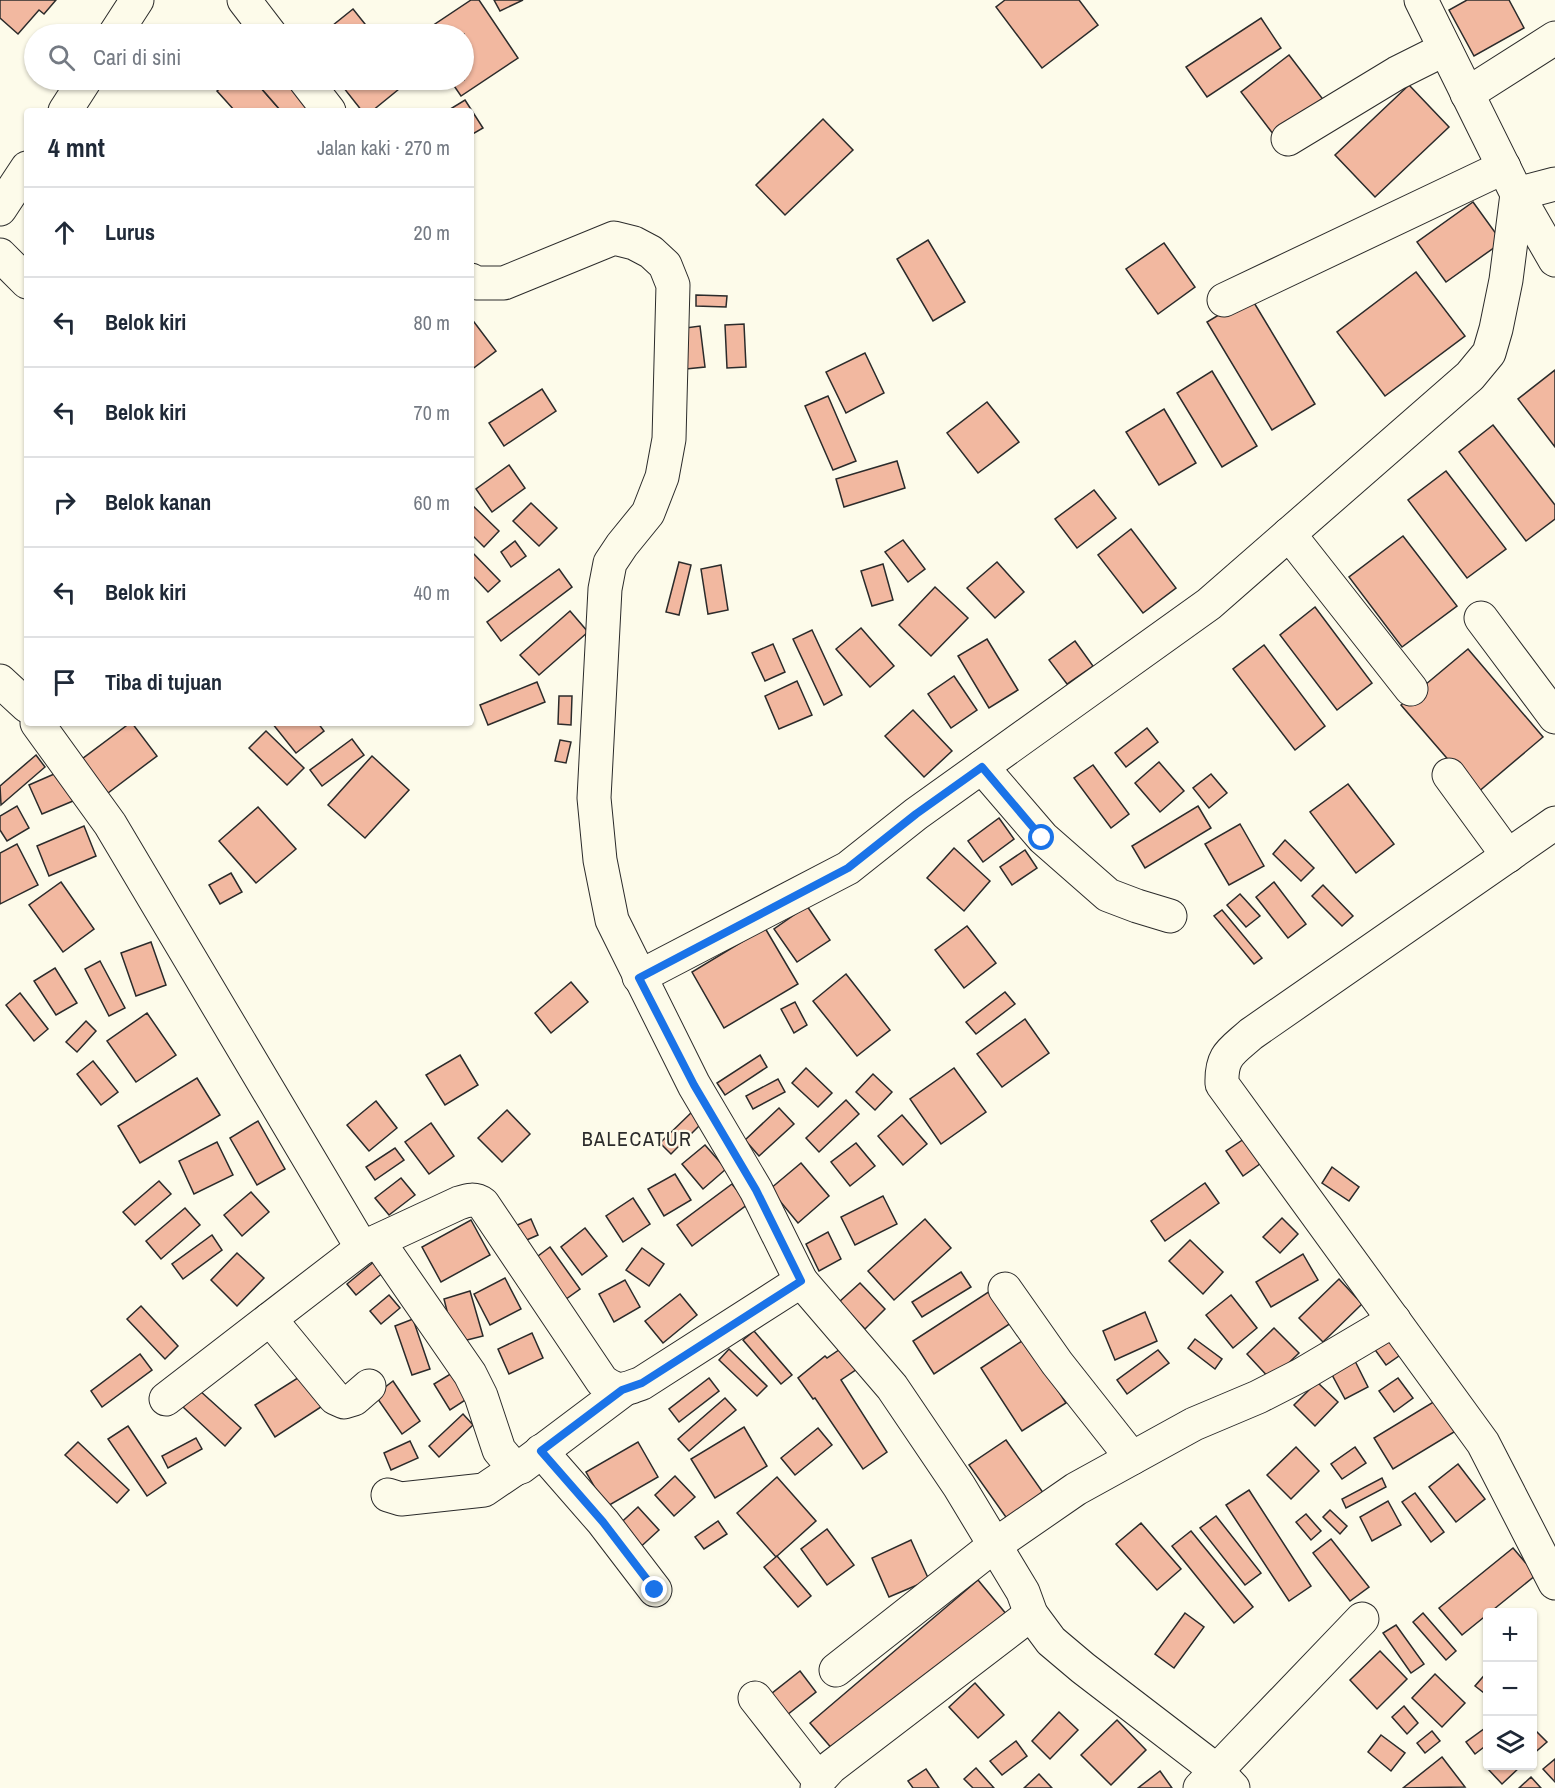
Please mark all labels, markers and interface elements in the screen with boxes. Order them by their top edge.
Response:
search box [24,24,474,90]
icon: search [45,41,78,74]
text: Cari di sini [93,42,181,72]
text: 4 mnt [48,130,105,165]
text: Jalan kaki · 270 m [317,134,450,161]
icon: ahead [48,216,81,249]
text: Lurus [105,217,155,247]
text: 20 m [414,219,450,246]
icon: left [48,306,81,339]
text: Belok kiri [105,307,186,337]
text: 80 m [414,309,450,336]
icon: left [48,396,81,429]
text: Belok kiri [105,397,186,427]
text: 70 m [414,399,450,426]
icon: right [48,486,81,519]
text: Belok kanan [105,487,211,517]
text: 60 m [414,489,450,516]
icon: left [48,576,81,609]
text: Belok kiri [105,577,186,607]
text: 40 m [414,579,450,606]
icon: arrive [48,666,81,699]
text: Tiba di tujuan [105,667,222,697]
route start [1028,824,1054,850]
district label: BALECATUR [582,1125,692,1152]
route end [641,1576,667,1602]
map controls [1483,1608,1537,1770]
button: + [1483,1608,1537,1662]
button: − [1483,1662,1537,1716]
button: layers [1483,1716,1537,1770]

